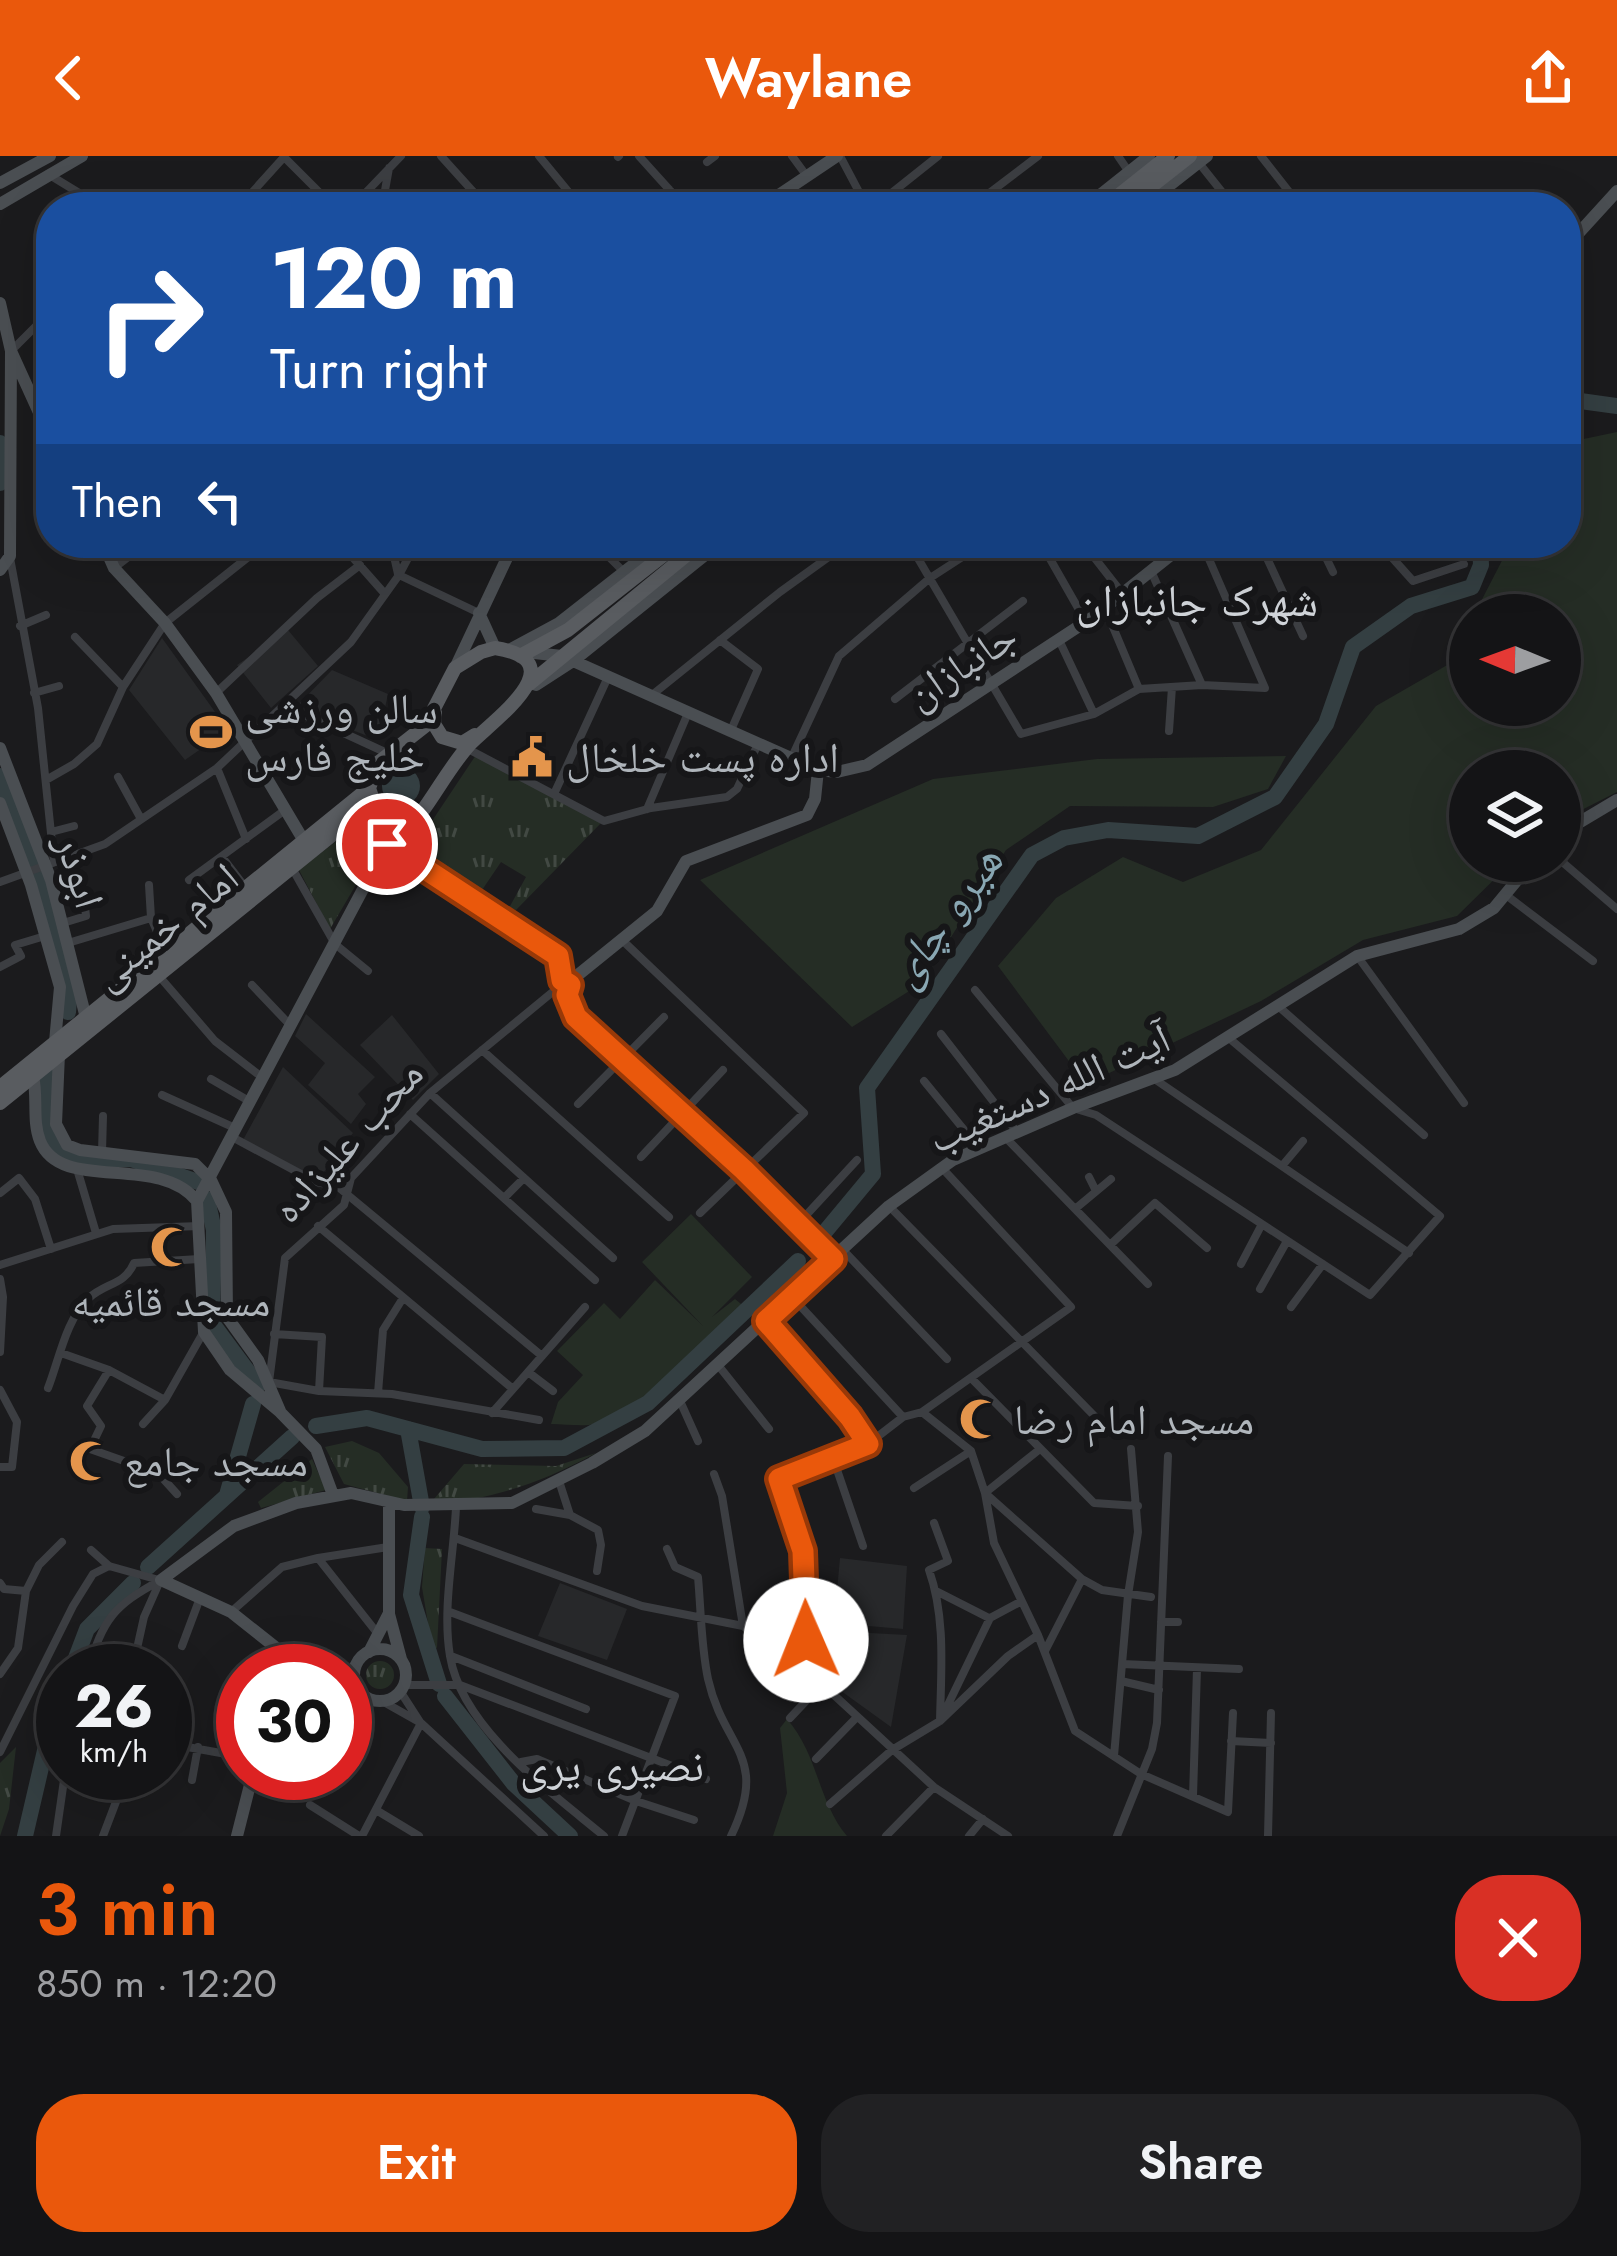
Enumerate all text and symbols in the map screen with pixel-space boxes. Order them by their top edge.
text: Waylane [705,39,912,117]
icon: back [36,45,102,111]
icon: share [1515,45,1581,111]
text: 120 m [270,218,518,340]
icon: right [72,240,228,396]
text: Turn right [270,330,487,408]
icon: left [187,468,253,534]
text: Then [72,469,163,534]
district label: شهرک جانبازان [1076,568,1318,633]
north arrow [1449,594,1581,726]
map controls [1449,594,1581,882]
street label: جانبازان [893,606,1029,724]
place label: سالن ورزشی خلیج فارس [245,678,438,787]
sports icon: سالن ورزشی خلیج فارس [188,709,234,755]
place label: اداره پست خلخال [566,727,839,788]
public building icon: اداره پست خلخال [509,734,555,780]
button: layers [1449,750,1581,882]
pin [336,793,438,895]
icon: arrive [354,811,420,877]
street label: ابوذر [40,825,120,916]
water label: هیرو چای [872,832,1018,1000]
street label: امام خمینی [78,848,252,1004]
street label: آیت الله دستغیب [918,1007,1181,1169]
street label: محب علیزاده [257,1045,437,1237]
mosque icon: مسجد قائمیه [148,1224,194,1270]
place label: مسجد قائمیه [72,1271,270,1332]
place label: مسجد امام رضا [1014,1389,1254,1450]
mosque icon: مسجد امام رضا [957,1396,1003,1442]
place label: مسجد جامع [124,1431,308,1492]
mosque icon: مسجد جامع [67,1438,113,1484]
position arrow [743,1577,869,1703]
speed limit sign: 30 [216,1644,372,1800]
text: 26 [74,1663,154,1750]
text: km/h [80,1730,148,1773]
district label: نصیری یری [520,1733,704,1798]
text: 3 min [36,1858,219,1962]
button: close [1455,1875,1581,2001]
text: 850 m · 12:20 [36,1955,277,2012]
button: Exit [36,2094,797,2232]
button: Share [821,2094,1581,2232]

